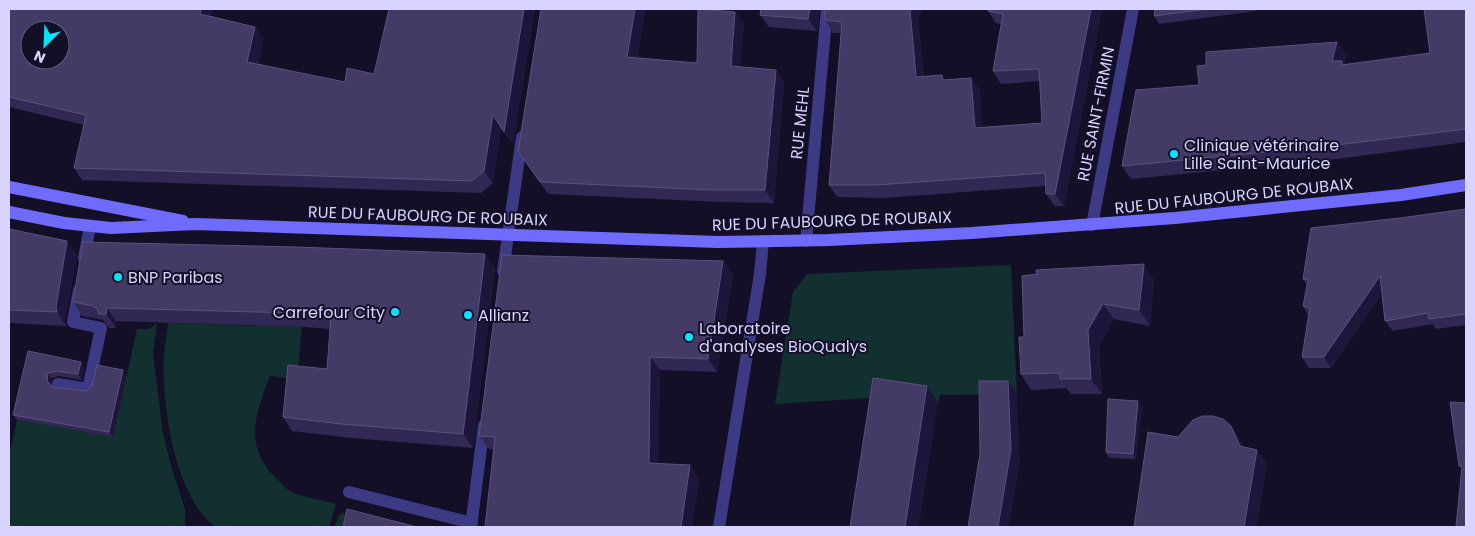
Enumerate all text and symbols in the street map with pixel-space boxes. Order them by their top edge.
north arrow [20,20,70,70]
street label: RUE SAINT-FIRMIN [1072,45,1120,183]
text: N [31,46,49,68]
street label: RUE MEHL [785,85,815,160]
place label: Clinique vétérinaire Lille Saint-Maurice [1184,134,1339,175]
marker: Clinique vétérinaire Lille Saint-Maurice [1168,148,1180,160]
street label: RUE DU FAUBOURG DE ROUBAIX [1113,172,1355,220]
street label: RUE DU FAUBOURG DE ROUBAIX [308,200,548,232]
street label: RUE DU FAUBOURG DE ROUBAIX [712,205,952,237]
place label: BNP Paribas [128,266,223,289]
marker: BNP Paribas [112,271,124,283]
place label: Carrefour City [273,301,385,324]
place label: Allianz [478,304,529,327]
marker: Carrefour City [389,306,401,318]
marker: Allianz [462,309,474,321]
place label: Laboratoire d'analyses BioQualys [699,317,867,358]
marker: Laboratoire d'analyses BioQualys [683,331,695,343]

